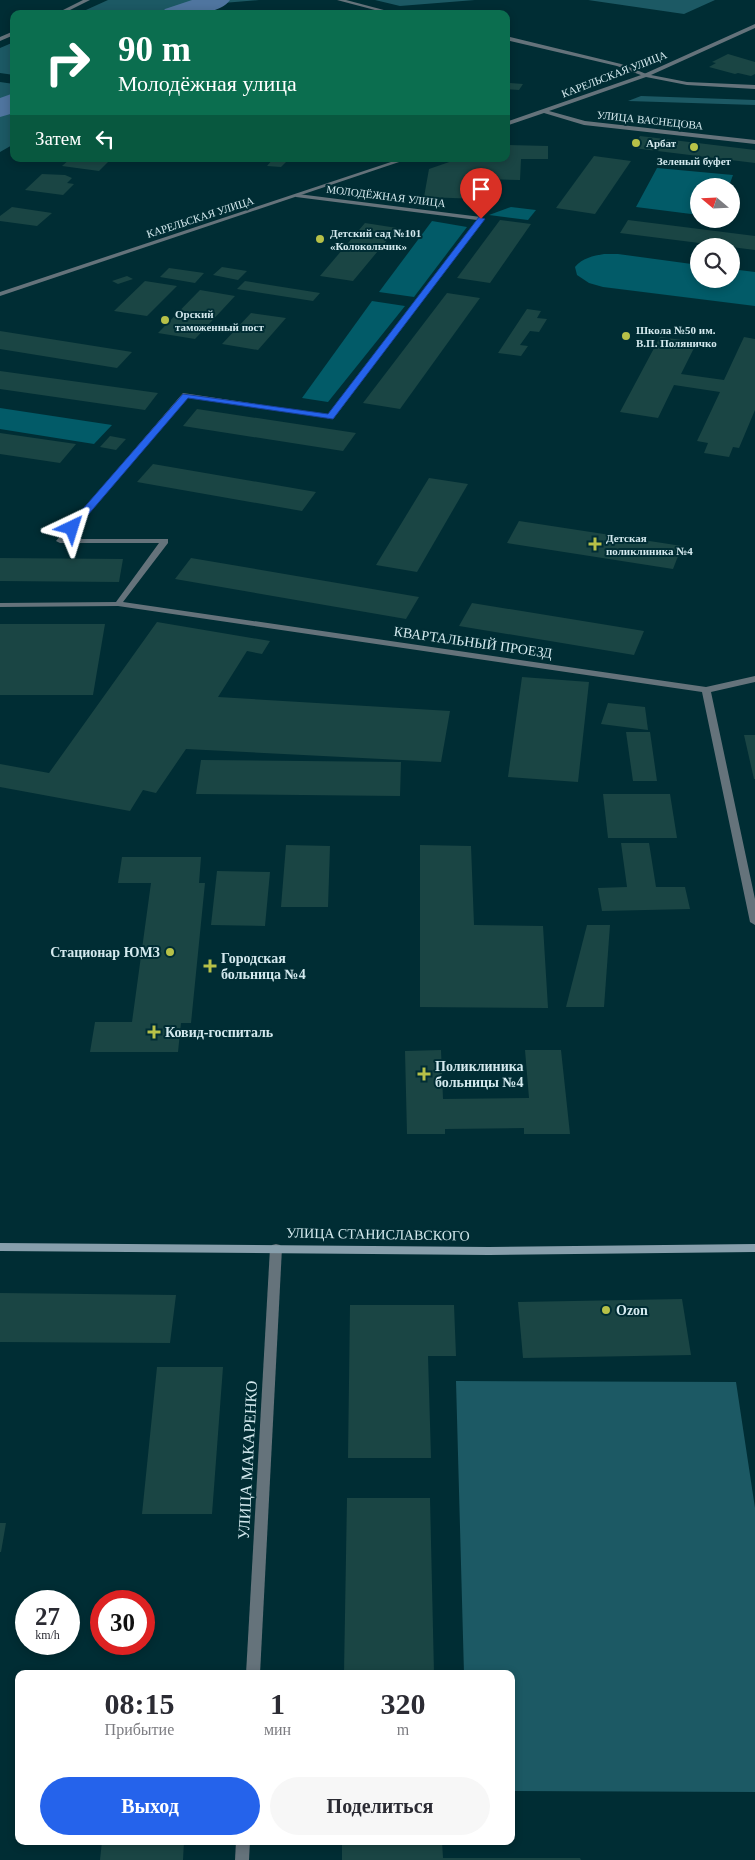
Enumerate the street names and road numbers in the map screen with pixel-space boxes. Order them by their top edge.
street label: КАРЕЛЬСКАЯ УЛИЦА [560,48,668,100]
street label: УЛИЦА ВАСНЕЦОВА [596,108,704,132]
street label: МОЛОДЁЖНАЯ УЛИЦА [326,183,446,209]
street label: КАРЕЛЬСКАЯ УЛИЦА [145,194,255,240]
street label: КВАРТАЛЬНЫЙ ПРОЕЗД [393,623,554,661]
street label: УЛИЦА СТАНИСЛАВСКОГО [286,1225,470,1244]
street label: УЛИЦА МАКАРЕНКО [235,1380,261,1540]

